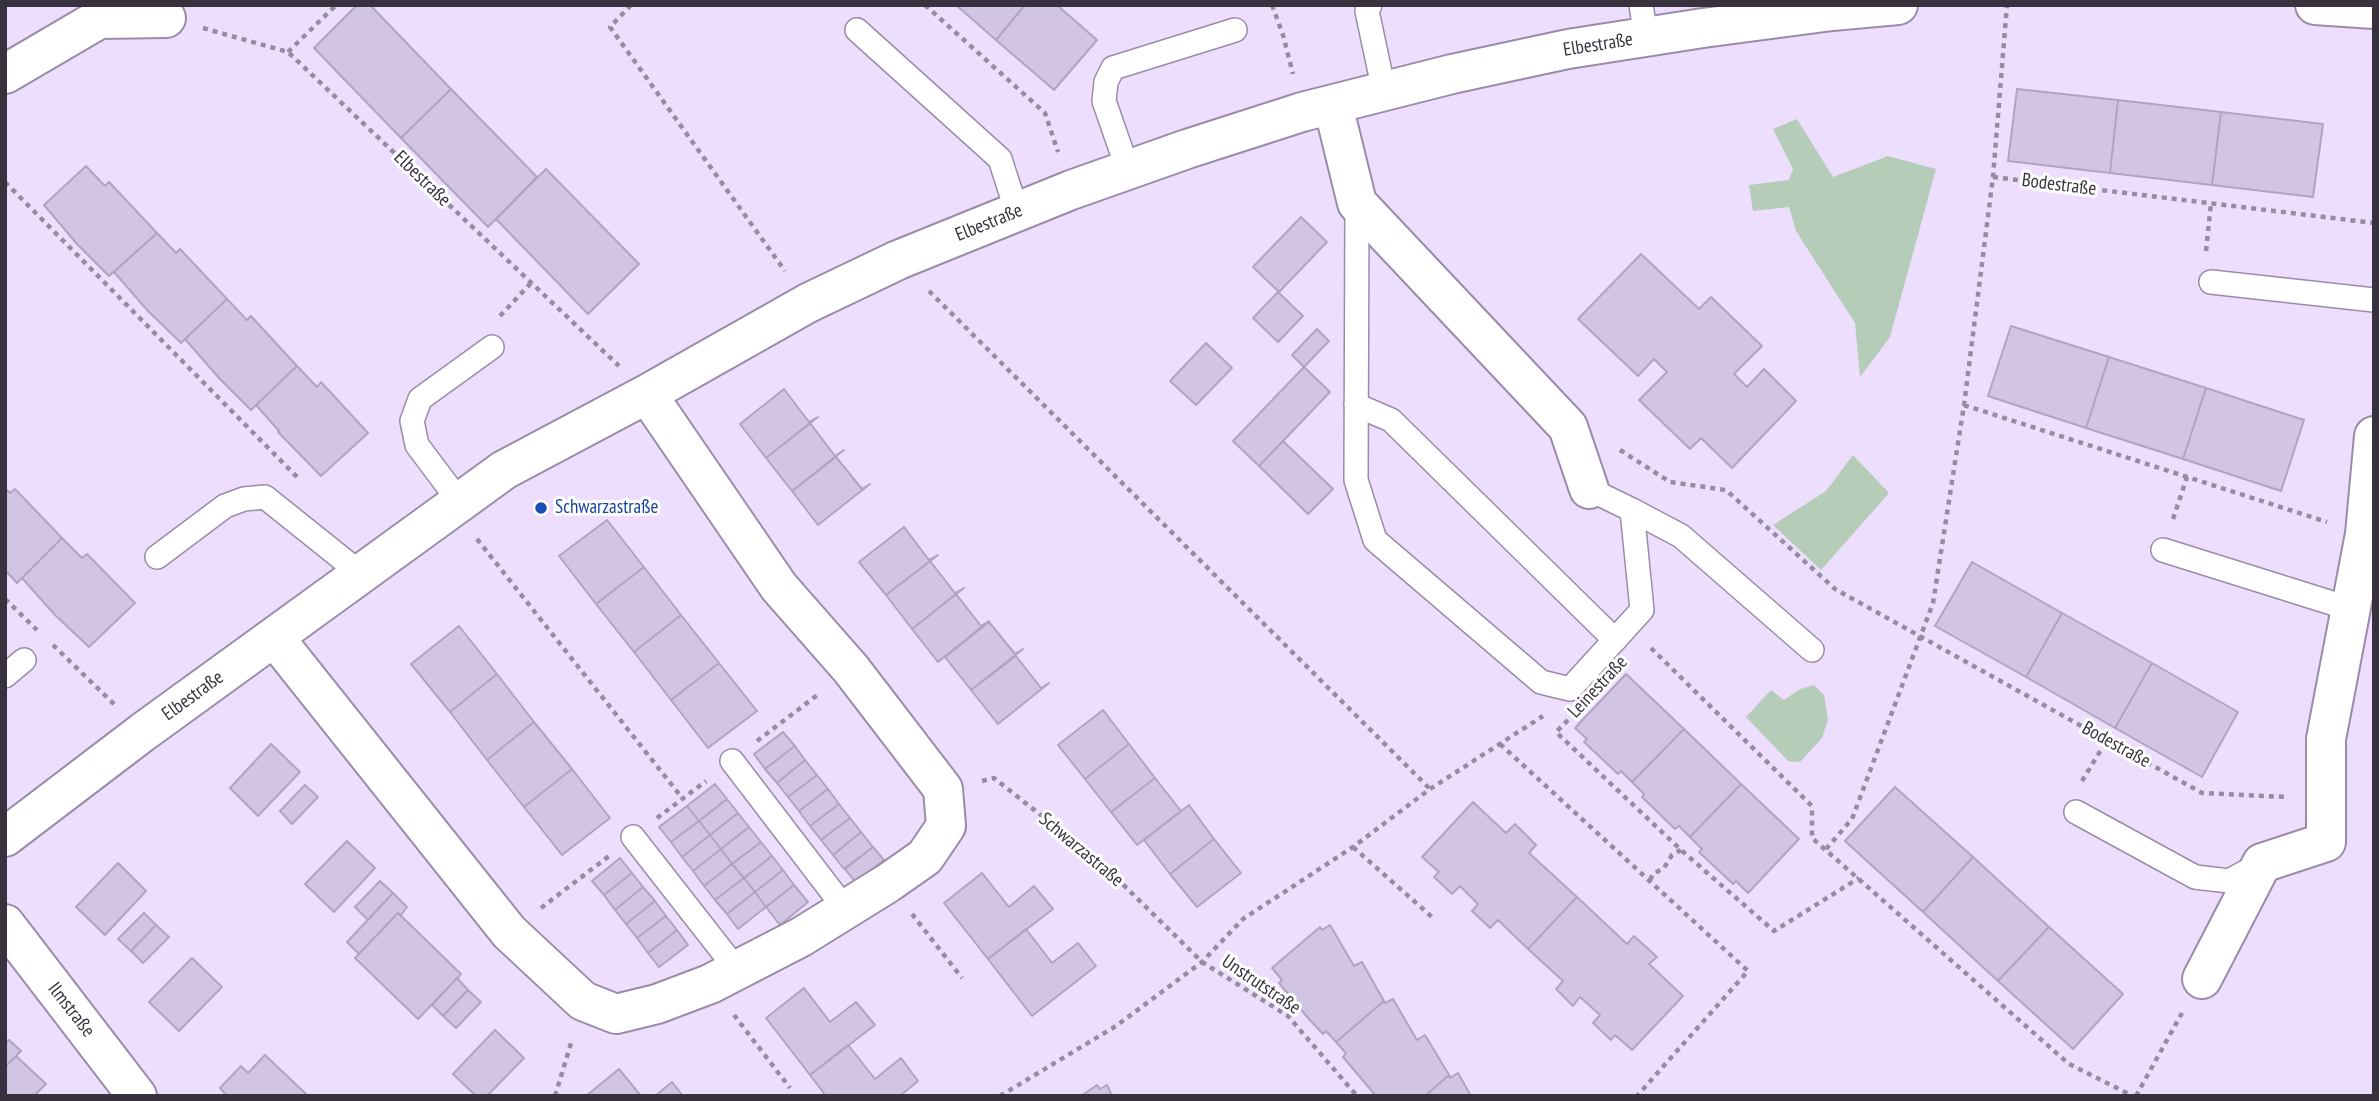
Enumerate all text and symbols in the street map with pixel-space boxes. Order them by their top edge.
street label: Elbestraße [1562,28,1634,62]
street label: Elbestraße [389,146,455,212]
street label: Bodestraße [2020,169,2098,201]
street label: Elbestraße [952,199,1026,247]
place label: Schwarzastraße [555,497,658,519]
marker: Schwarzastraße [533,500,549,516]
street label: Leinestraße [1563,651,1633,723]
street label: Elbestraße [158,666,228,726]
street label: Bodestraße [2078,717,2154,773]
street label: Schwarzastraße [1034,808,1128,892]
street label: Unstrutstraße [1217,950,1305,1020]
street label: Ilmstraße [43,978,99,1042]

